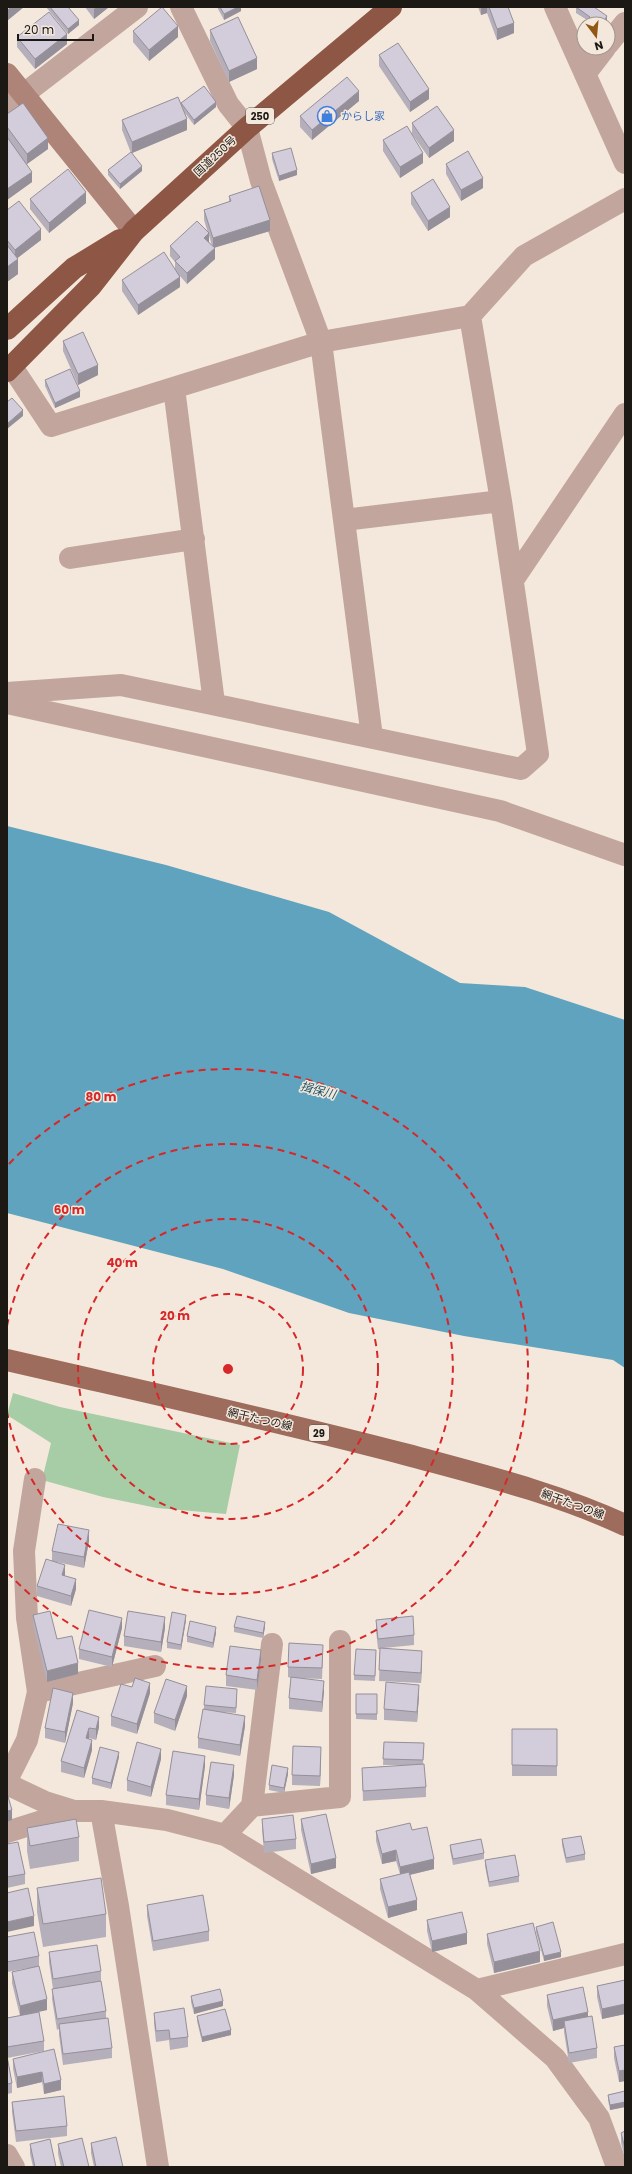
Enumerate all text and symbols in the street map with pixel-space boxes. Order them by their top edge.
scale bar [18,16,93,42]
north arrow [576,16,616,56]
text: 20 m [24,21,54,38]
text: N [593,37,605,54]
shop icon: からし家 [316,105,338,127]
road number: 250 [246,108,274,124]
place label: からし家 [341,108,385,124]
street label: 国道250号 [190,132,240,180]
water label: 揖保川 [298,1077,339,1103]
text: 80 m [86,1088,117,1105]
text: 60 m [54,1201,85,1218]
text: 40 m [106,1254,138,1271]
text: 20 m [160,1307,190,1324]
centre of rings [221,1362,235,1376]
street label: 網干たつの線 [226,1404,294,1434]
road number: 29 [309,1425,329,1441]
street label: 網干たつの線 [539,1485,607,1523]

